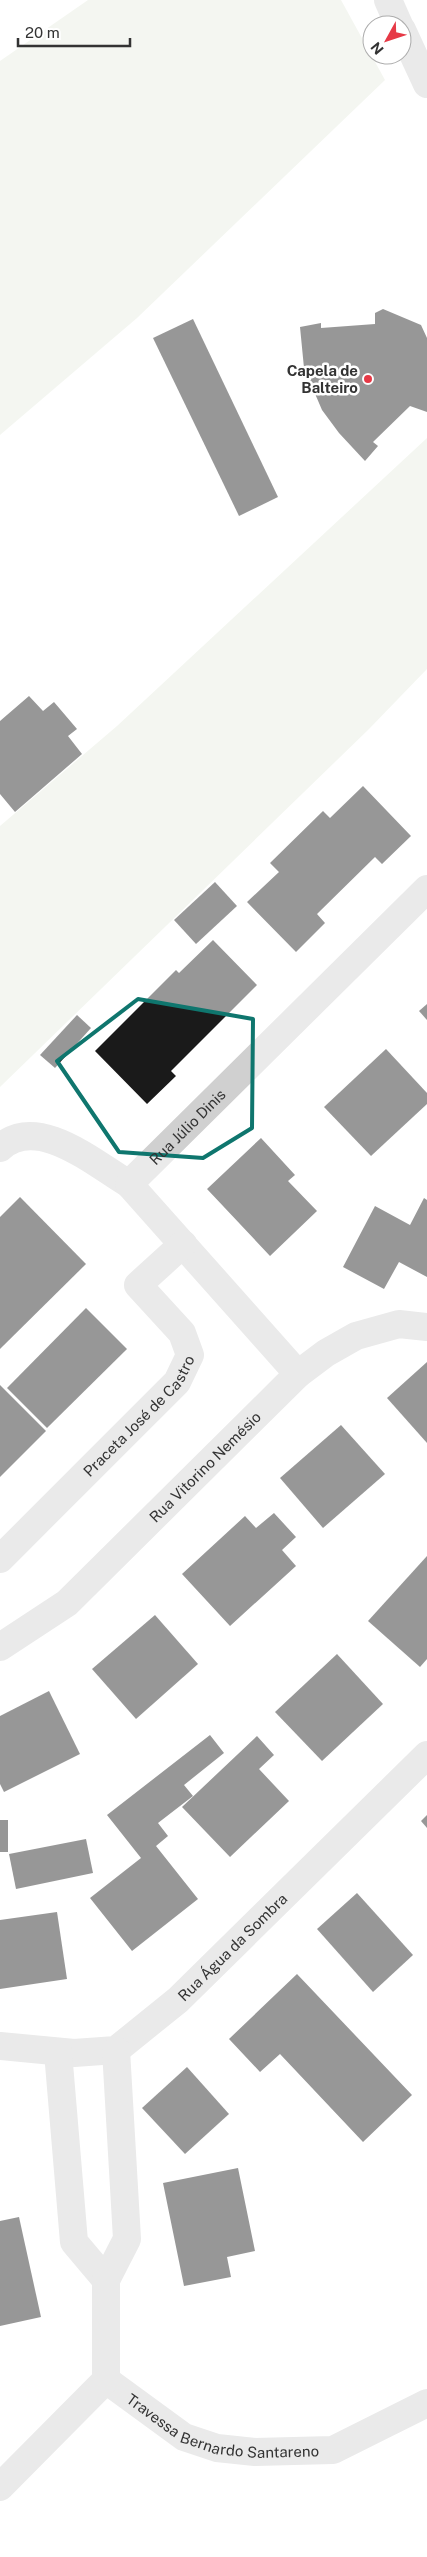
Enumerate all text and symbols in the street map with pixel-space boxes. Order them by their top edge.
scale bar [18,15,130,47]
north arrow [362,15,412,65]
text: 20 m [25,24,60,41]
text: N [367,39,387,58]
place label: Capela de Balteiro [287,362,358,396]
marker: Capela de Balteiro [362,373,374,385]
street label: Rua Júlio Dinis [146,1085,229,1168]
street label: Praceta José de Castro [79,1352,197,1480]
street label: Rua Vitorino Nemésio [146,1408,264,1525]
street label: Rua Água da Sombra [174,1890,290,2004]
street label: Travessa Bernardo Santareno [124,2390,319,2461]

